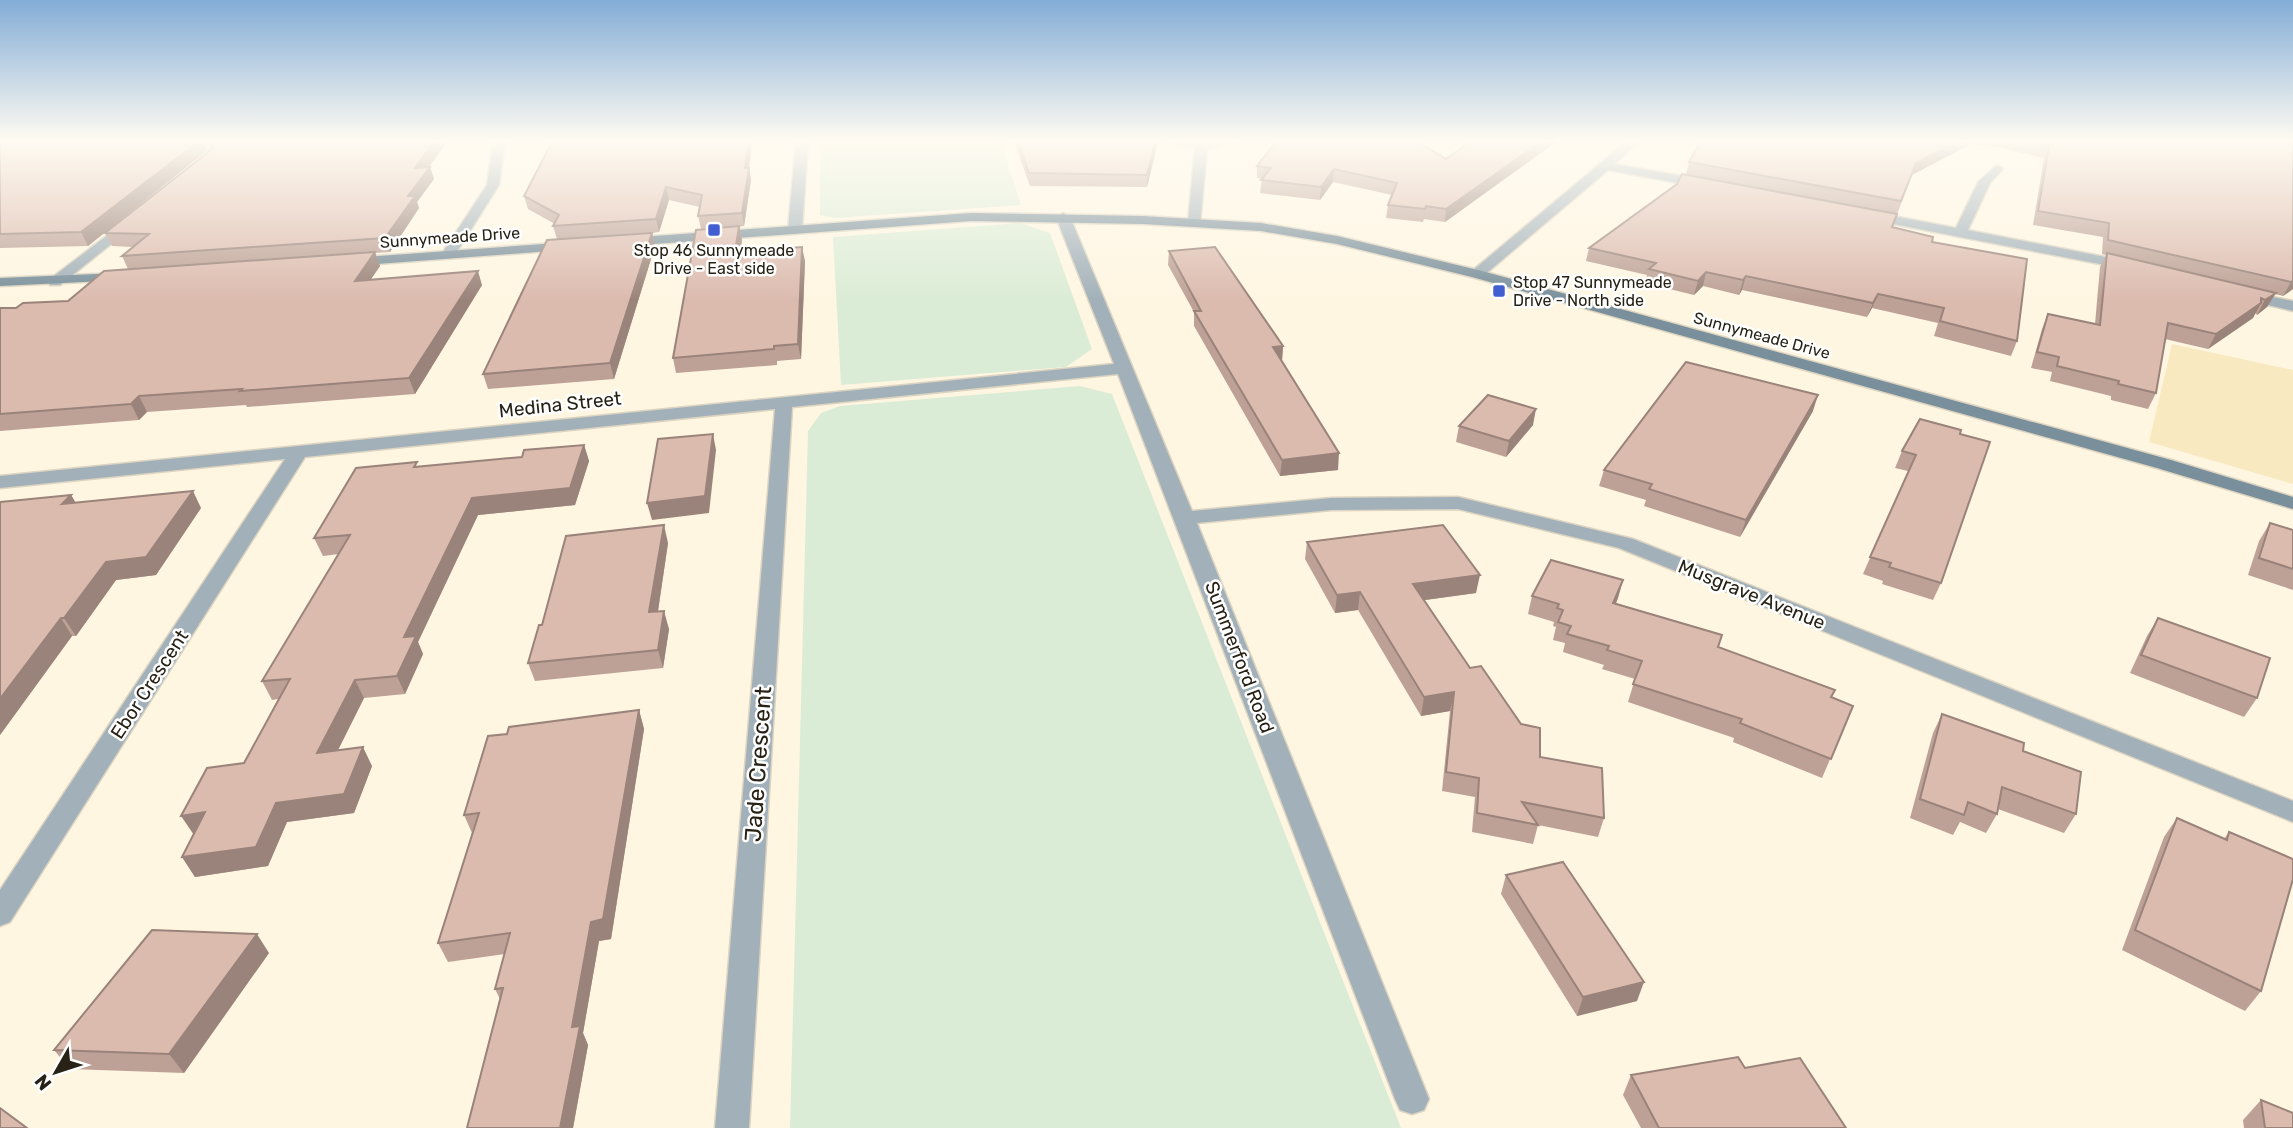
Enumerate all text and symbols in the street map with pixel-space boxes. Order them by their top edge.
marker: Stop 46 Sunnymeade Drive - East side [706,222,722,238]
street label: Sunnymeade Drive [379,223,521,252]
place label: Stop 46 Sunnymeade Drive - East side [634,241,794,278]
place label: Stop 47 Sunnymeade Drive - North side [1513,273,1672,310]
marker: Stop 47 Sunnymeade Drive - North side [1491,283,1507,299]
street label: Sunnymeade Drive [1692,308,1832,363]
street label: Medina Street [498,387,623,422]
street label: Musgrave Avenue [1675,554,1829,634]
street label: Summerford Road [1200,578,1279,736]
street label: Ebor Crescent [106,625,193,743]
street label: Jade Crescent [739,685,777,843]
north arrow [21,1037,91,1107]
text: N [30,1070,56,1095]

